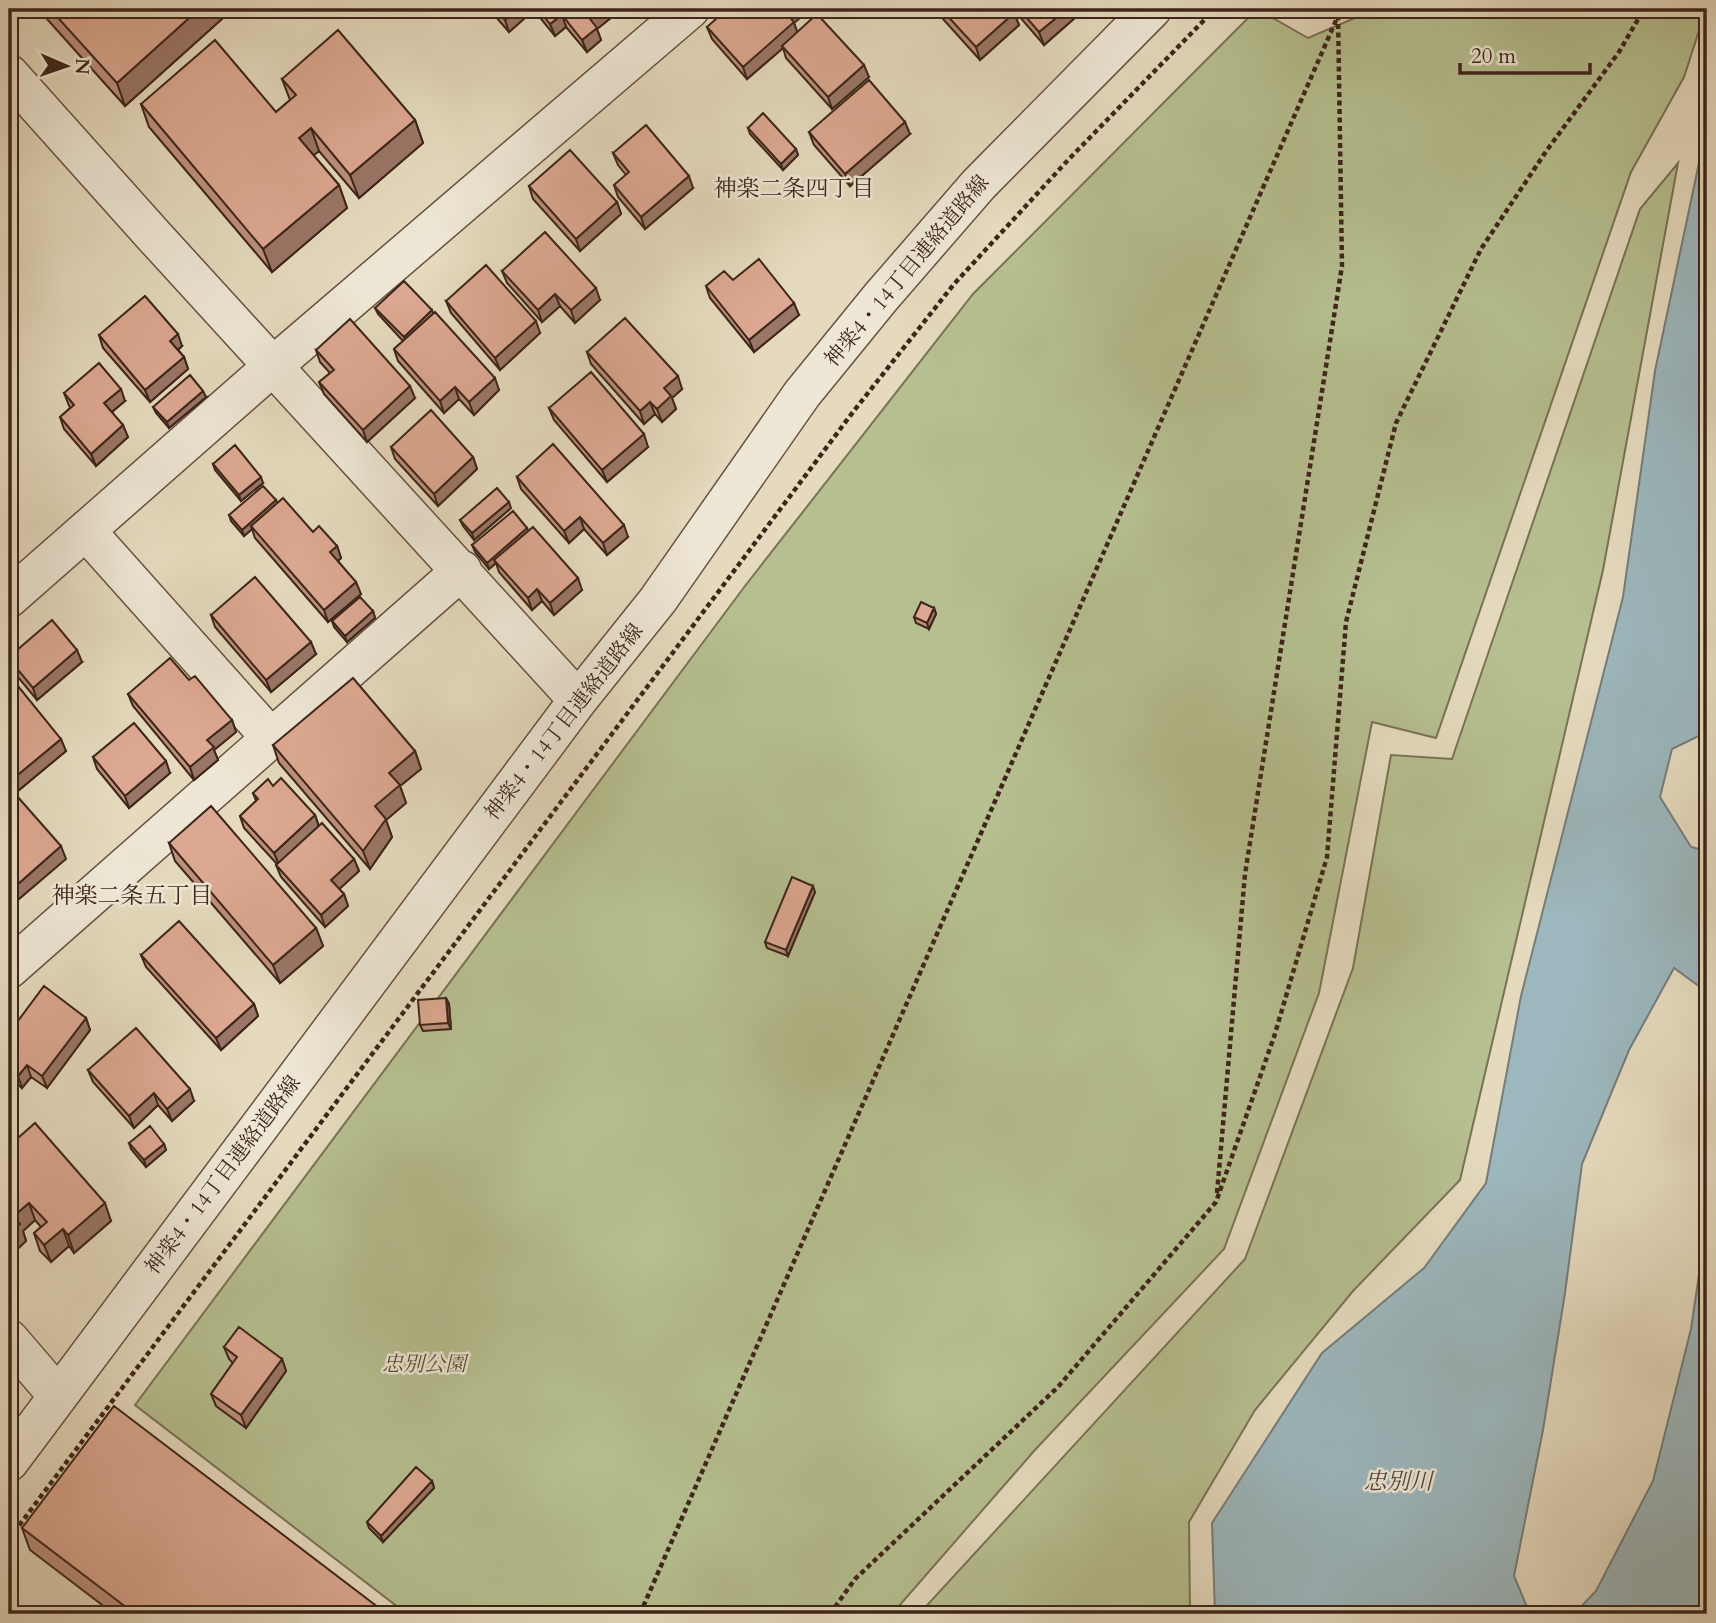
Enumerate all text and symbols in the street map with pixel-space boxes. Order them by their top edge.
north arrow [32,32,102,102]
scale bar [1460,32,1590,76]
text: 20 m [1471,42,1516,71]
text: N [69,58,95,76]
street label: 神楽4・14丁目連絡道路線 [818,169,996,373]
district label: 神楽二条四丁目 [714,173,875,204]
street label: 神楽4・14丁目連絡道路線 [478,618,650,826]
district label: 神楽二条五丁目 [52,880,213,911]
street label: 神楽4・14丁目連絡道路線 [139,1070,307,1280]
park label: 忠別公園 [382,1350,469,1379]
water label: 忠別川 [1364,1466,1436,1497]

